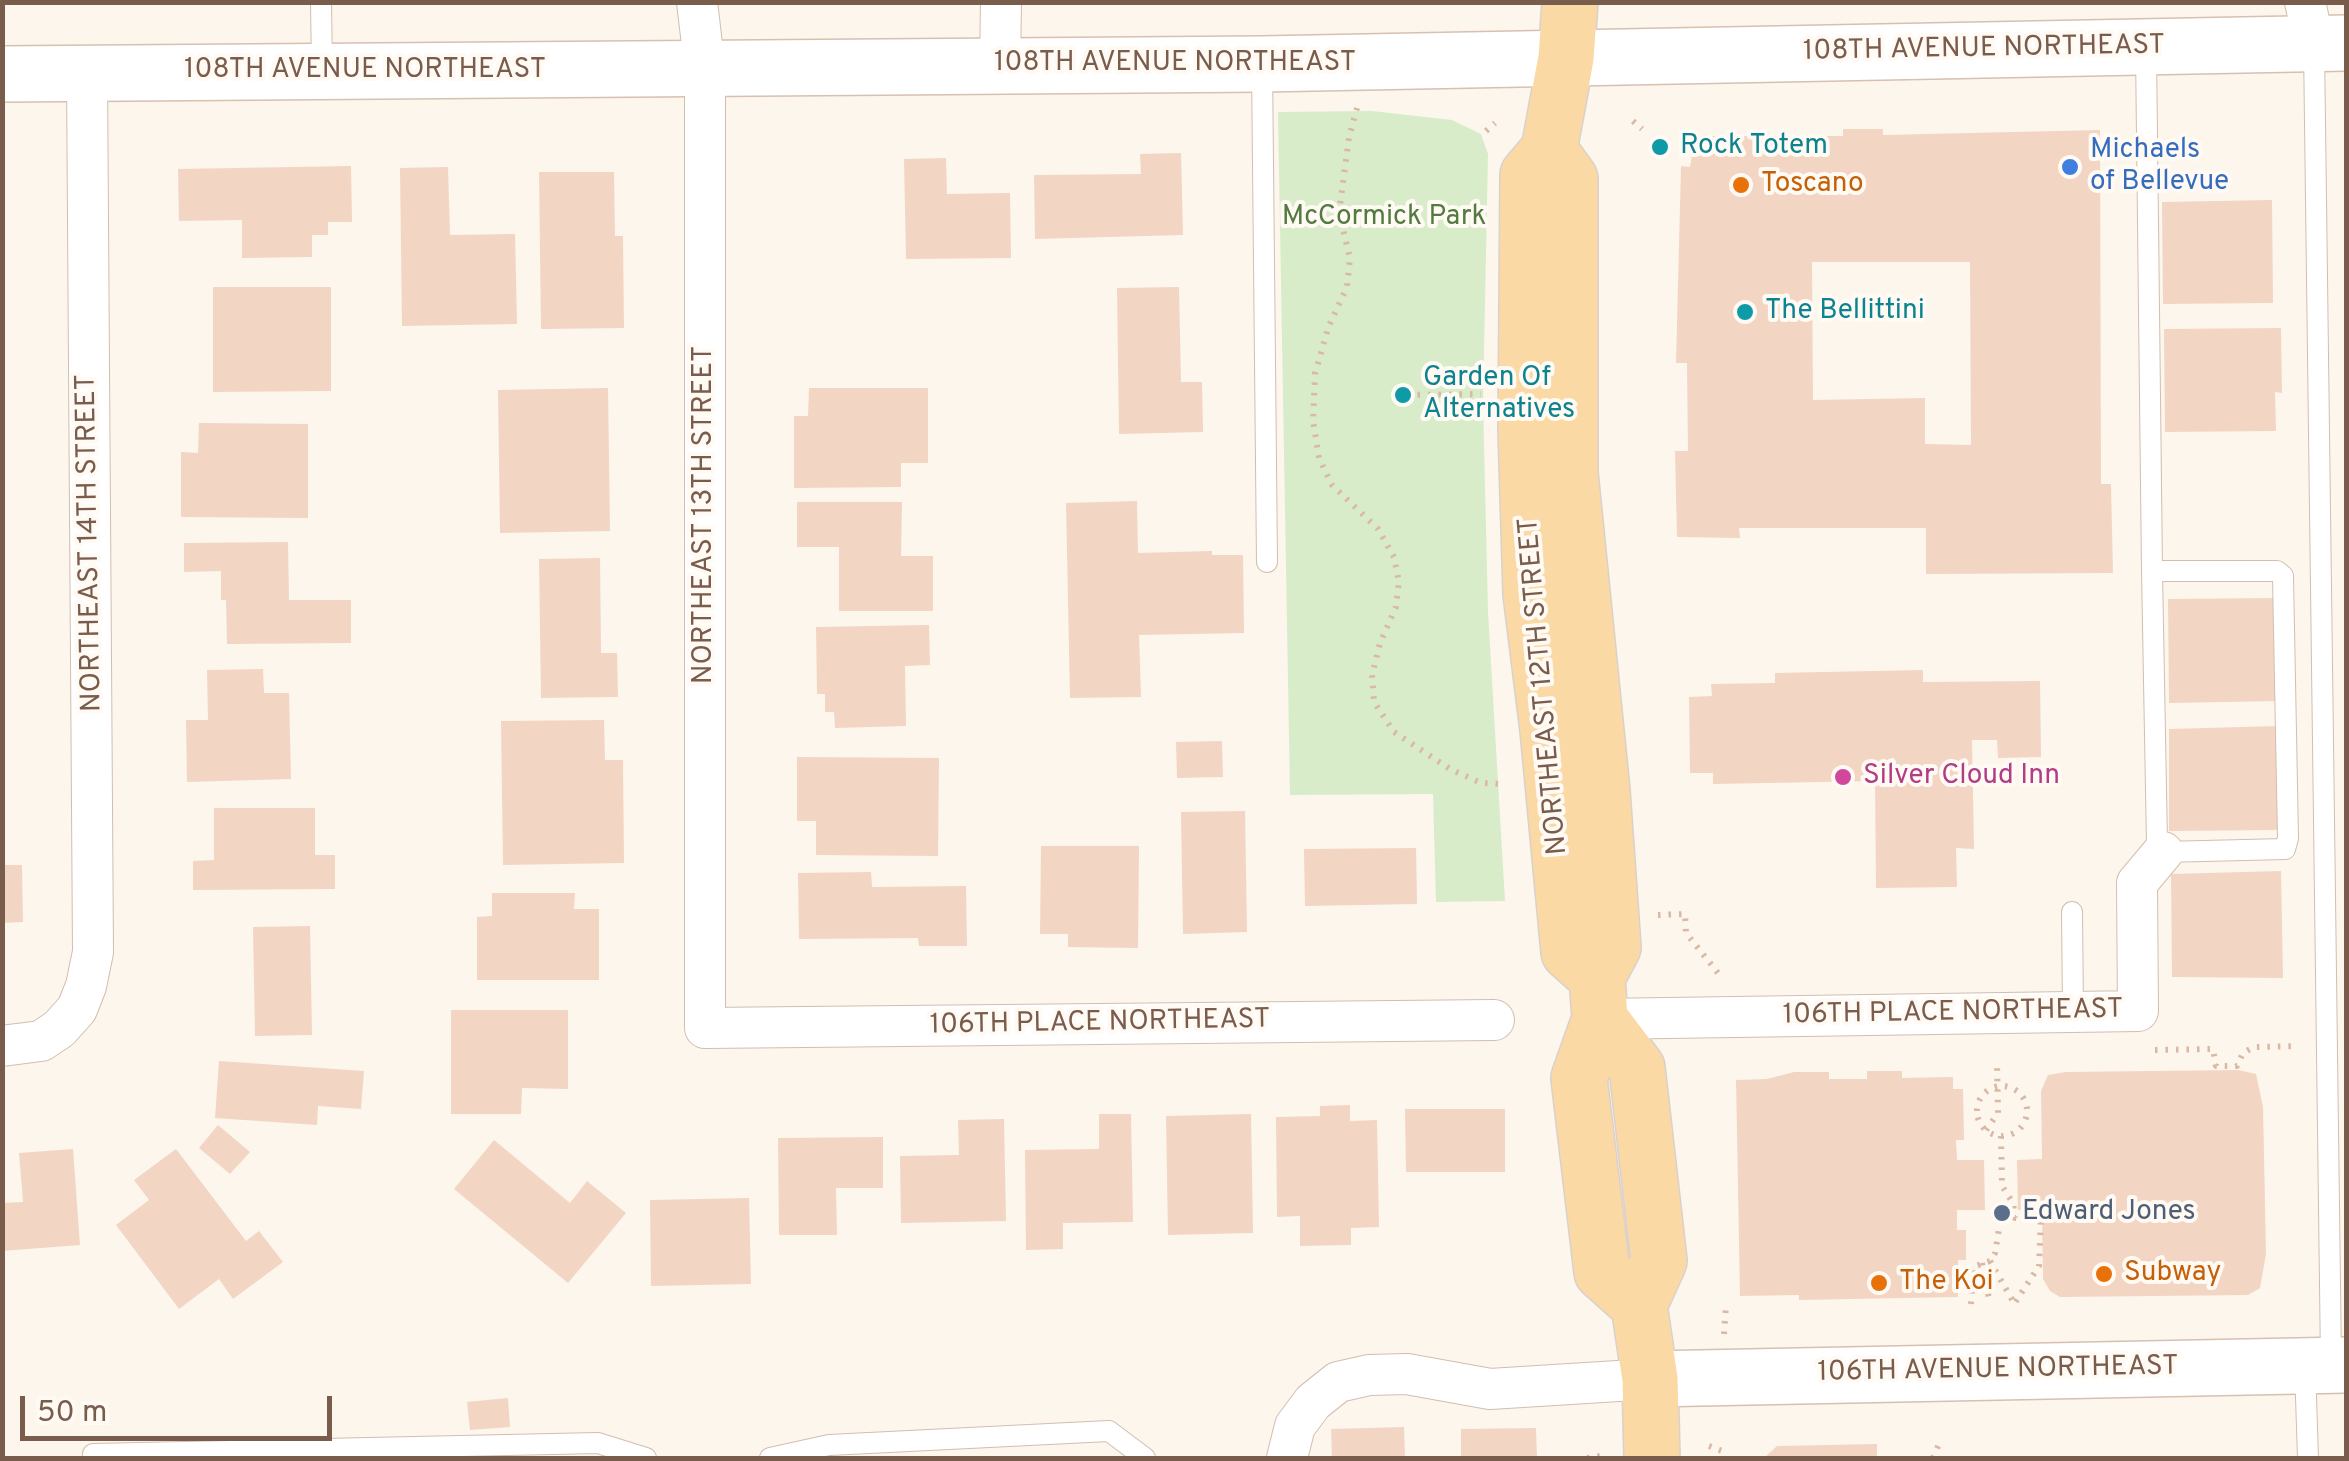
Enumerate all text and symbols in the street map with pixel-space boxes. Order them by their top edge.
street label: 108TH AVENUE NORTHEAST [1803,30,2165,70]
street label: 108TH AVENUE NORTHEAST [994,47,1356,81]
street label: 108TH AVENUE NORTHEAST [184,54,546,88]
place label: Rock Totem [1680,130,1828,164]
place label: Michaels of Bellevue [2090,134,2229,200]
marker: Rock Totem [1649,136,1671,158]
marker: Michaels of Bellevue [2059,156,2081,178]
place label: Toscano [1761,168,1864,202]
marker: Toscano [1730,174,1752,196]
park label: McCormick Park [1282,201,1486,235]
place label: The Bellittini [1765,295,1925,329]
marker: The Bellittini [1734,301,1756,323]
street label: NORTHEAST 13TH STREET [688,346,722,684]
place label: Garden Of Alternatives [1423,362,1575,428]
street label: NORTHEAST 14TH STREET [71,374,111,712]
marker: Garden Of Alternatives [1392,384,1414,406]
street label: NORTHEAST 12TH STREET [1514,516,1576,856]
place label: Silver Cloud Inn [1863,760,2060,794]
marker: Silver Cloud Inn [1832,766,1854,788]
street label: 106TH PLACE NORTHEAST [1782,994,2124,1034]
street label: 106TH PLACE NORTHEAST [929,1004,1271,1044]
place label: Edward Jones [2022,1196,2196,1230]
marker: Edward Jones [1991,1202,2013,1224]
place label: Subway [2124,1257,2221,1291]
marker: Subway [2093,1263,2115,1285]
place label: The Koi [1899,1266,1994,1300]
marker: The Koi [1868,1272,1890,1294]
street label: 106TH AVENUE NORTHEAST [1817,1351,2179,1391]
scale bar [25,1376,338,1438]
text: 50 m [37,1395,107,1432]

